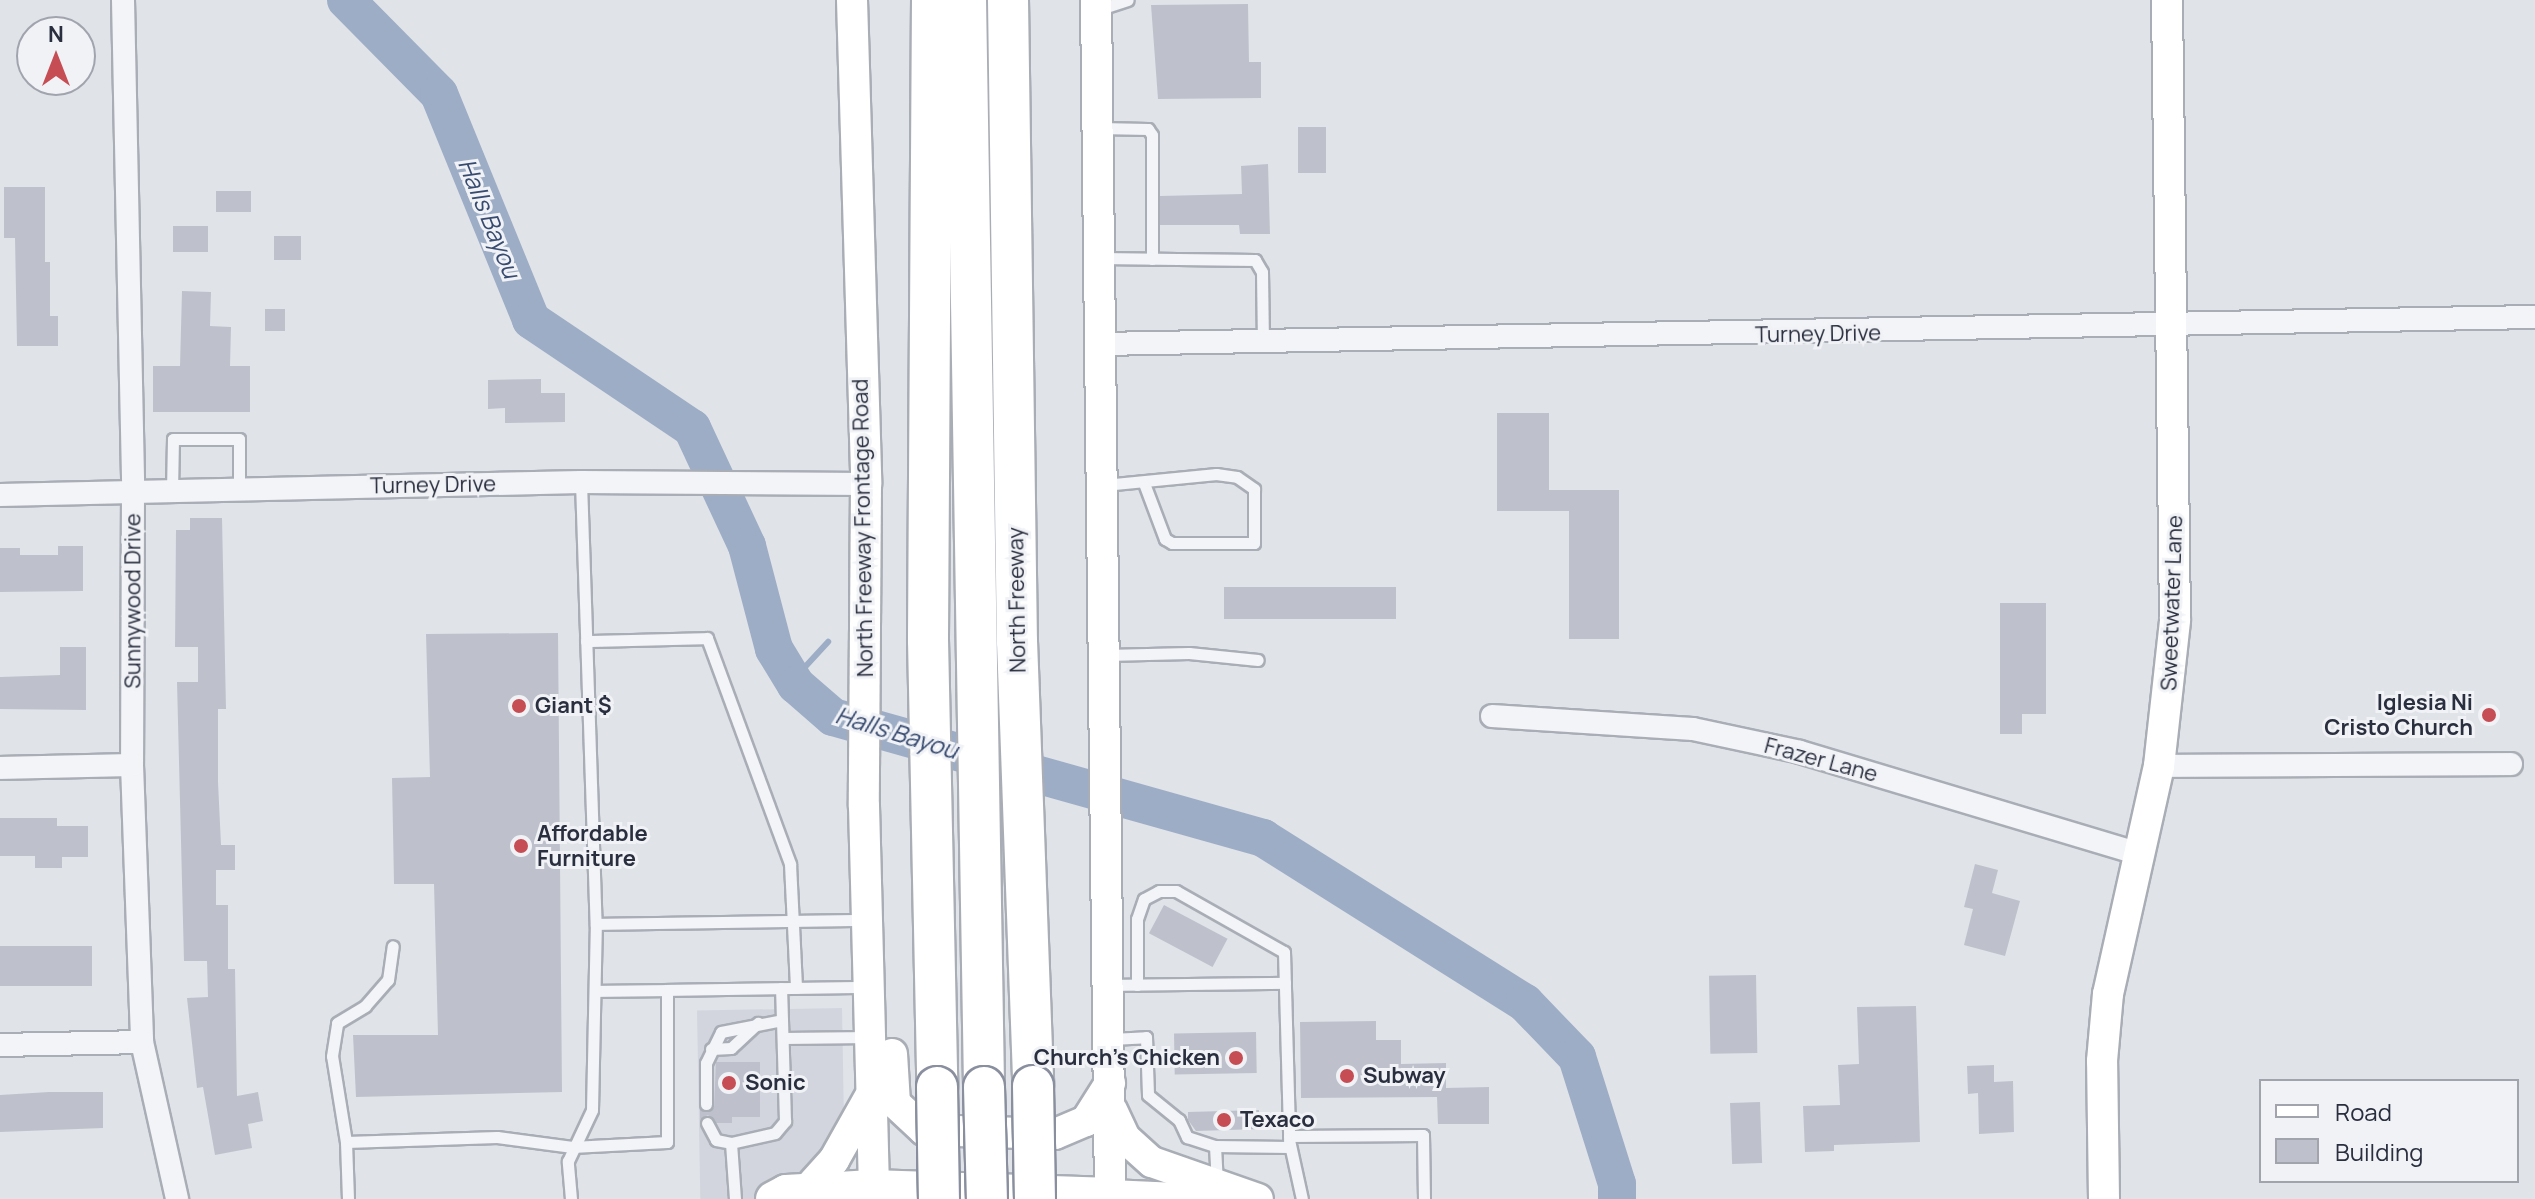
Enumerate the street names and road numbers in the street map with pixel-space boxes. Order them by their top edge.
street label: Turney Drive [1755,320,1881,348]
street label: North Freeway Frontage Road [847,379,879,677]
street label: Turney Drive [370,471,496,499]
street label: Sunnywood Drive [120,513,146,689]
street label: Sweetwater Lane [2156,515,2188,691]
street label: North Freeway [1003,527,1031,673]
street label: Frazer Lane [1762,732,1880,788]

